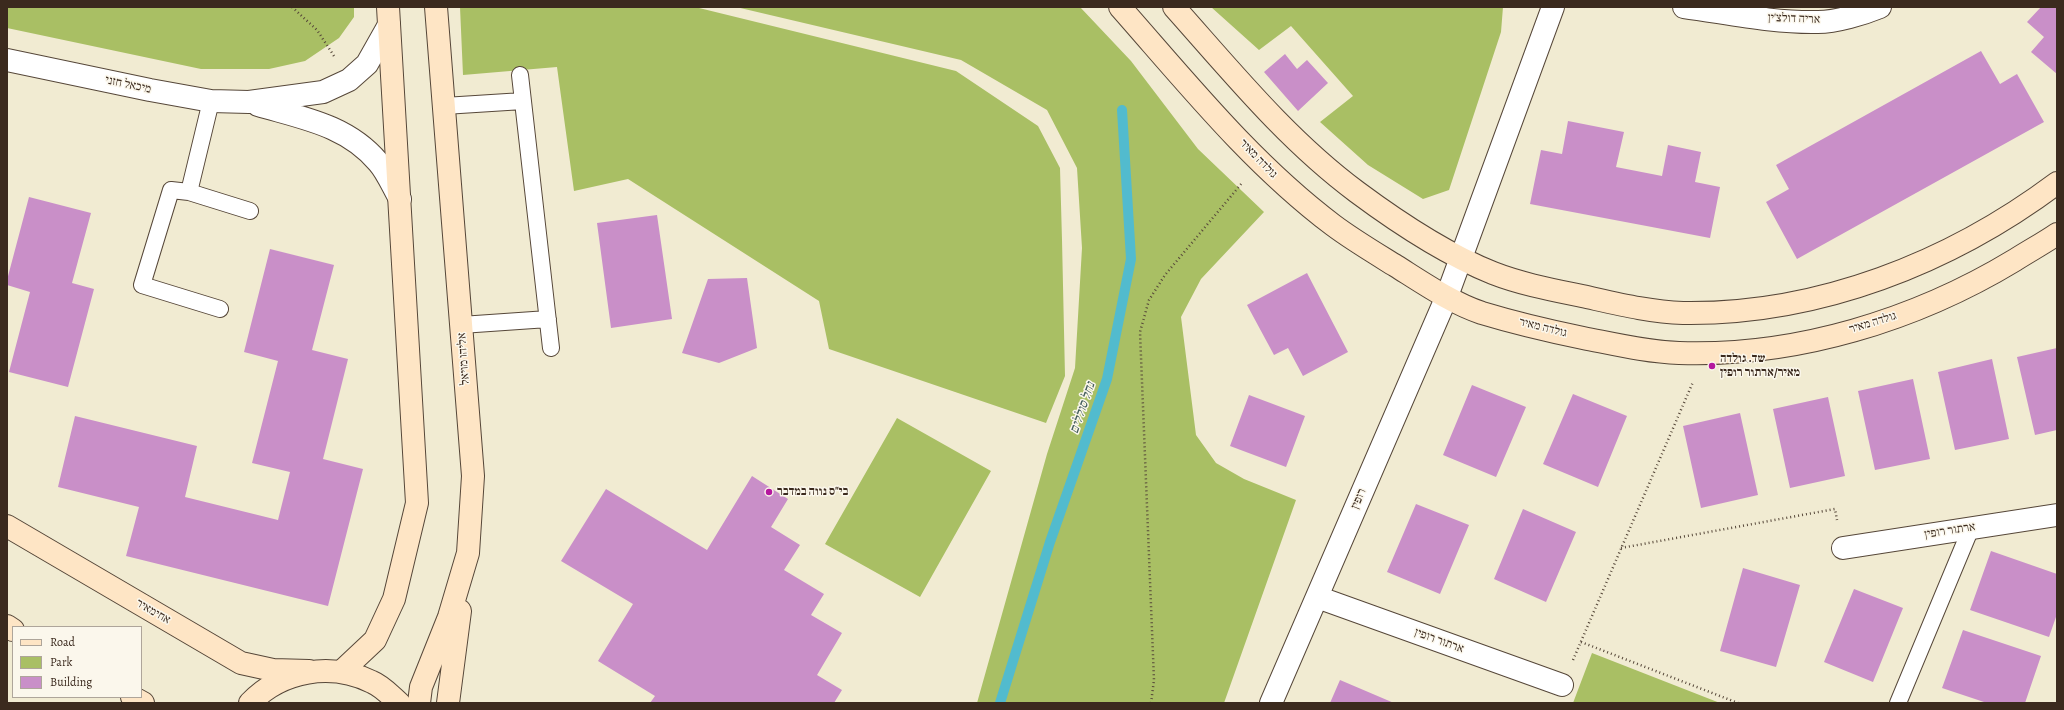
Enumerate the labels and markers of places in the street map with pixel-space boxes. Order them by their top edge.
place label: שד. גולדה מאיר/ארתור רופין [1720,352,1800,380]
marker: שד. גולדה מאיר/ארתור רופין [1707,361,1717,371]
place label: בי"ס נווה במדבר [777,485,848,499]
marker: בי"ס נווה במדבר [764,487,774,497]

